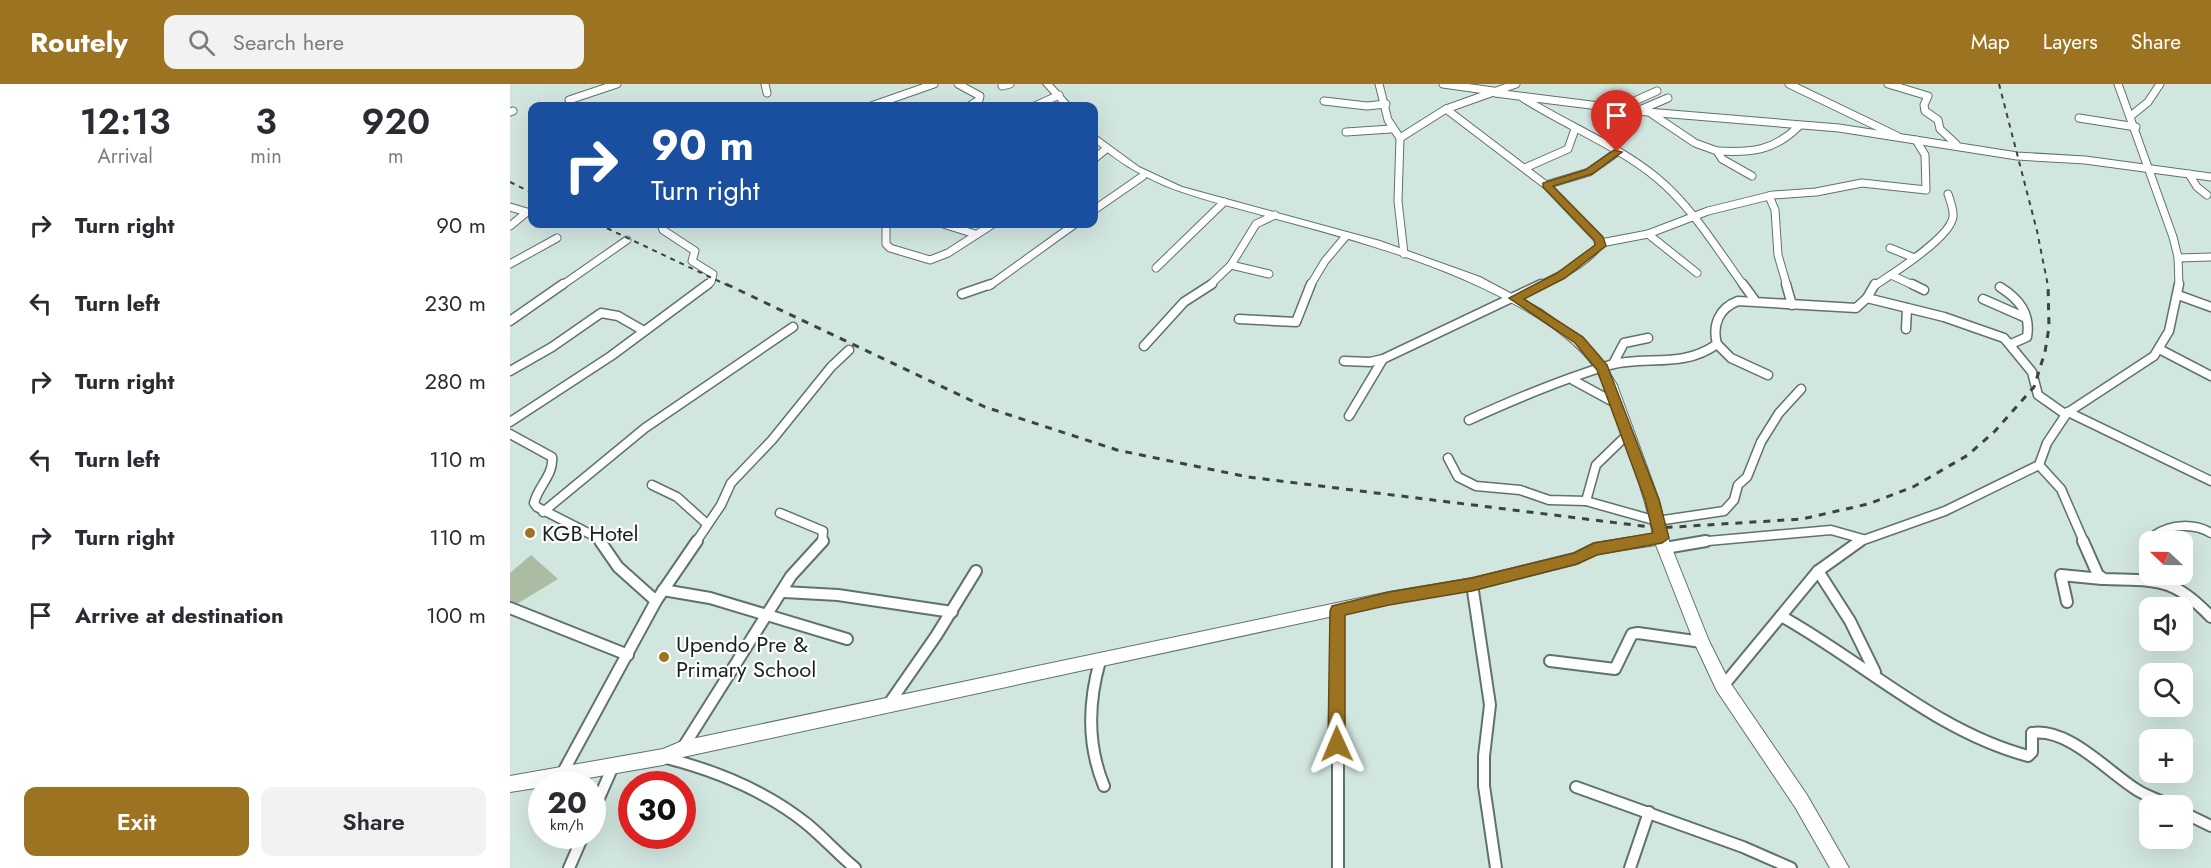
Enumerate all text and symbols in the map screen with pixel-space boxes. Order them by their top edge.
search box [164,15,584,69]
text: Routely [30,22,128,63]
icon: search [185,26,218,59]
text: Search here [233,26,344,58]
text: Map [1971,27,2010,57]
text: Layers [2043,27,2098,57]
text: Share [2131,27,2181,57]
pin [1591,90,1642,152]
text: 12:13 [80,95,171,147]
text: 3 [255,95,277,147]
text: 920 [361,95,430,147]
icon: arrive [1600,99,1633,132]
text: 90 m [651,115,754,176]
icon: right [552,126,630,204]
text: Arrival [98,142,153,171]
text: min [250,142,282,171]
text: m [388,142,404,171]
text: Turn right [651,171,759,210]
icon: right [24,209,57,242]
text: Turn right [75,209,175,241]
text: 90 m [436,209,486,241]
icon: left [24,287,57,320]
text: Turn left [75,287,160,319]
text: 230 m [425,287,486,319]
icon: right [24,365,57,398]
text: Turn right [75,365,175,397]
text: 280 m [425,365,486,397]
icon: left [24,443,57,476]
text: Turn left [75,443,160,475]
text: 110 m [429,443,486,475]
place label: KGB Hotel [542,517,639,549]
icon: right [24,521,57,554]
text: Turn right [75,521,175,553]
text: 110 m [429,521,486,553]
marker: KGB Hotel [523,526,537,540]
north arrow [2139,531,2193,585]
map controls [2139,531,2193,849]
button: sound [2139,597,2193,651]
icon: arrive [24,599,57,632]
text: Arrive at destination [75,599,284,631]
text: 100 m [426,599,486,631]
place label: Upendo Pre & Primary School [676,628,816,685]
marker: Upendo Pre & Primary School [657,650,671,664]
button: search [2139,663,2193,717]
position arrow [1305,712,1369,776]
button: + [2139,729,2193,783]
speed limit sign: 30 [618,771,696,849]
text: 20 [547,781,587,824]
button: Exit [24,787,249,856]
button: Share [261,787,486,856]
button: − [2139,795,2193,849]
text: km/h [550,814,584,836]

